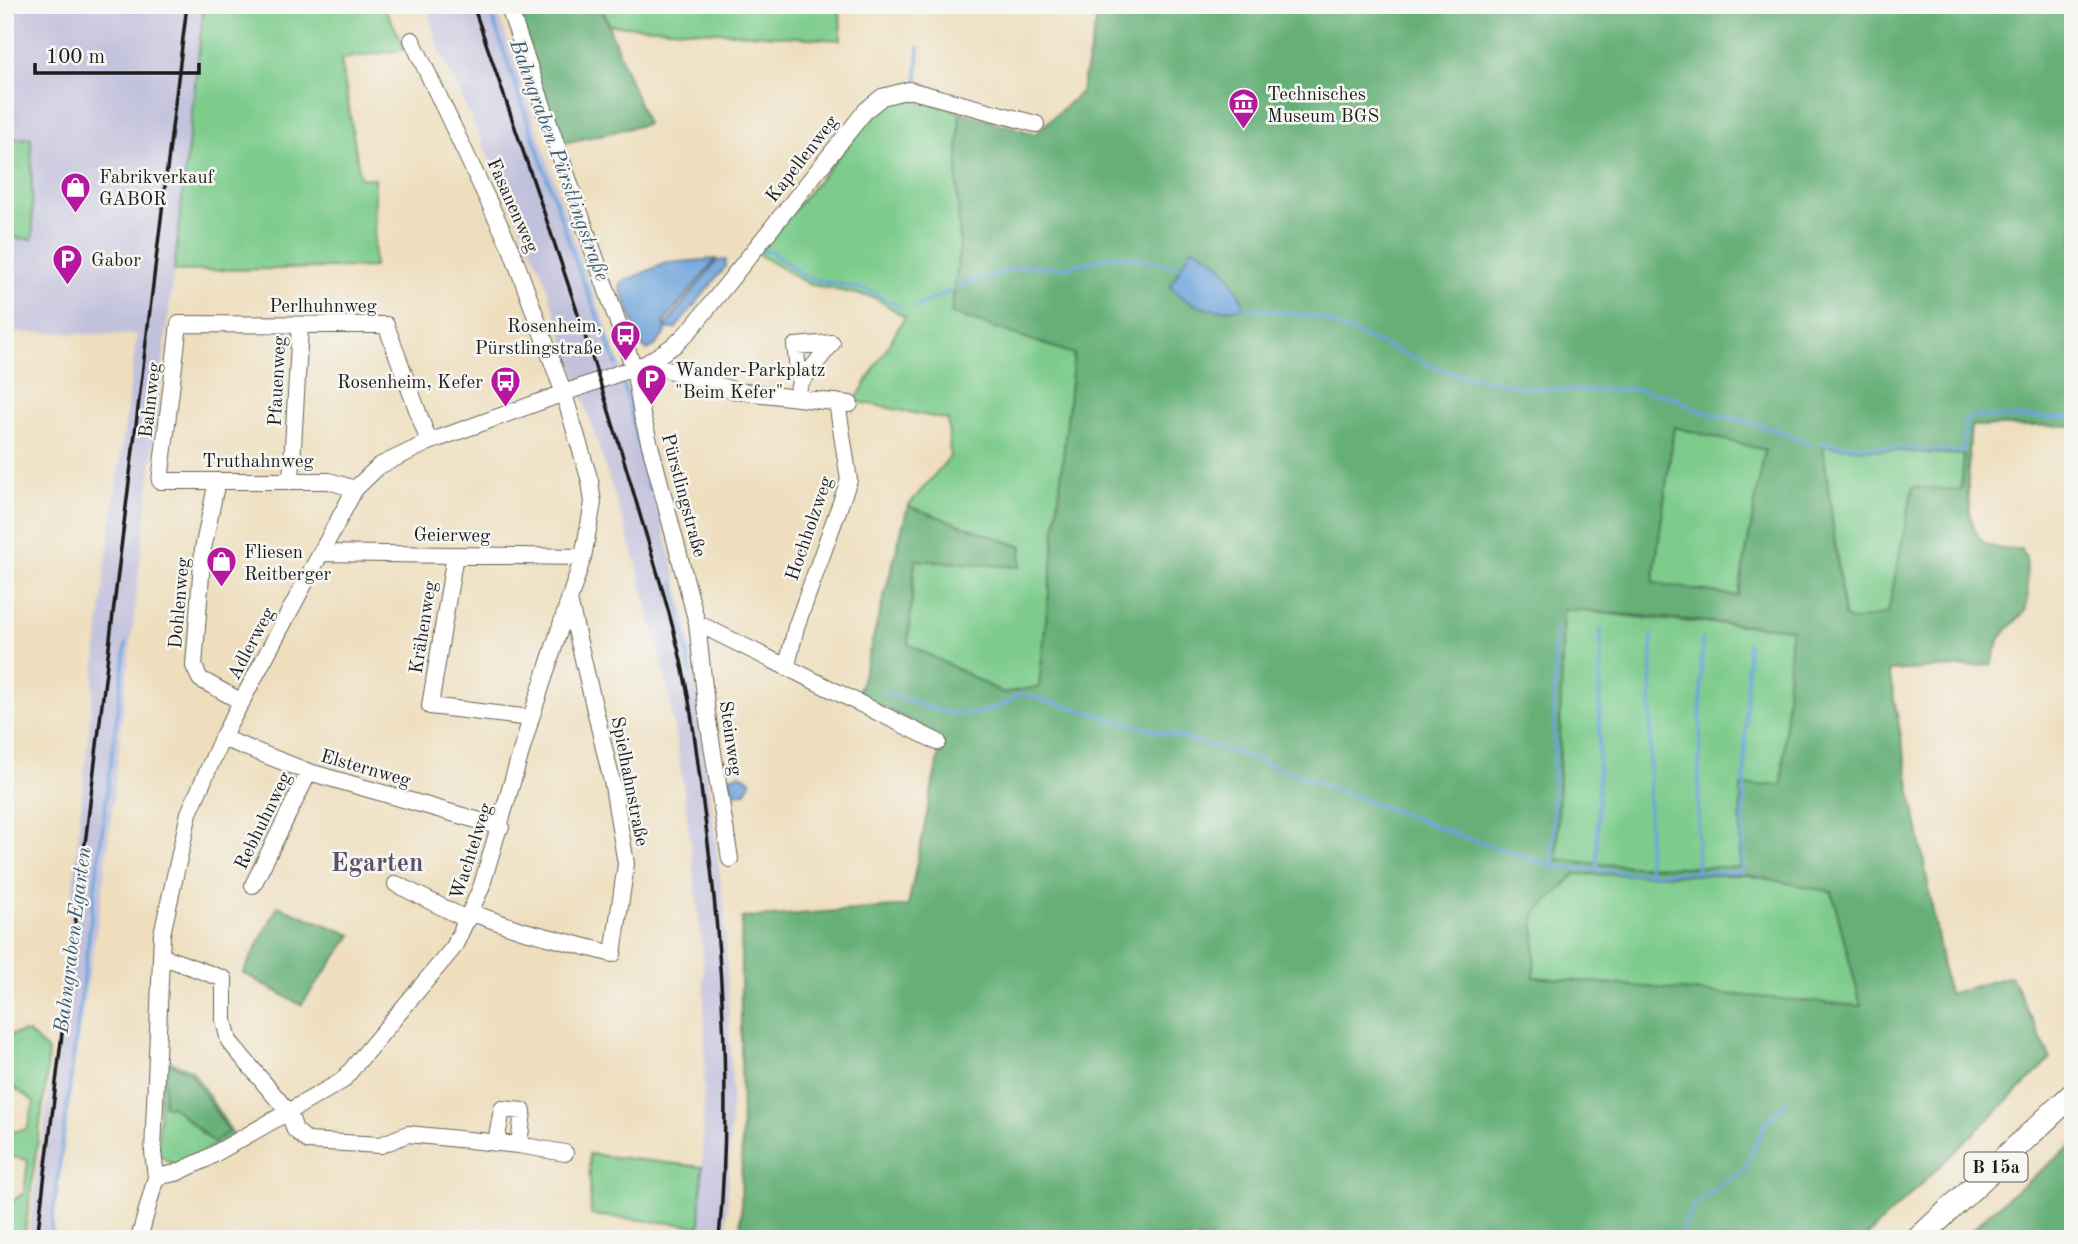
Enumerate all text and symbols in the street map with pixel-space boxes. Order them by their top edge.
scale bar [35,32,200,76]
water label: Bahngraben Pürstlingstraße [505,36,612,284]
text: 100 m [46,47,105,68]
place label: Technisches Museum BGS [1267,86,1379,127]
museum icon: Technisches Museum BGS [1227,87,1261,131]
street label: Kapellenweg [763,112,843,207]
street label: Fasanenweg [483,156,541,257]
place label: Fabrikverkauf GABOR [99,169,215,210]
shop icon: Fabrikverkauf GABOR [59,170,93,214]
parking icon: Gabor [51,242,85,286]
place label: Gabor [91,252,141,271]
street label: Perlhuhnweg [269,298,377,317]
place label: Rosenheim, Pürstlingstraße [475,318,602,359]
bus stop icon: Rosenheim, Pürstlingstraße [608,319,642,363]
street label: Pfauenweg [267,335,290,427]
street label: Bahnweg [137,361,166,439]
place label: Wander-Parkplatz "Beim Kefer" [675,362,825,403]
parking icon: Wander-Parkplatz "Beim Kefer" [635,363,669,407]
bus stop icon: Rosenheim, Kefer [489,364,523,408]
place label: Rosenheim, Kefer [337,374,483,393]
street label: Pürstlingstraße [657,432,708,560]
street label: Truthahnweg [202,453,314,472]
street label: Hochholzweg [784,473,837,583]
street label: Geierweg [413,526,491,547]
place label: Fliesen Reitberger [244,544,331,585]
shop icon: Fliesen Reitberger [204,545,238,589]
street label: Dohlenweg [167,556,194,650]
street label: Krähenweg [408,579,441,675]
street label: Adlerweg [225,604,279,683]
street label: Steinweg [715,700,744,778]
street label: Spielhahnstraße [607,715,650,848]
street label: Elsternweg [318,747,413,792]
street label: Rebhuhnweg [232,769,296,873]
street label: Wachtelweg [448,801,497,902]
water label: Bahngraben Egarten [51,846,95,1036]
district label: Egarten [330,851,424,877]
road number: B 15a [1965,1152,2028,1182]

